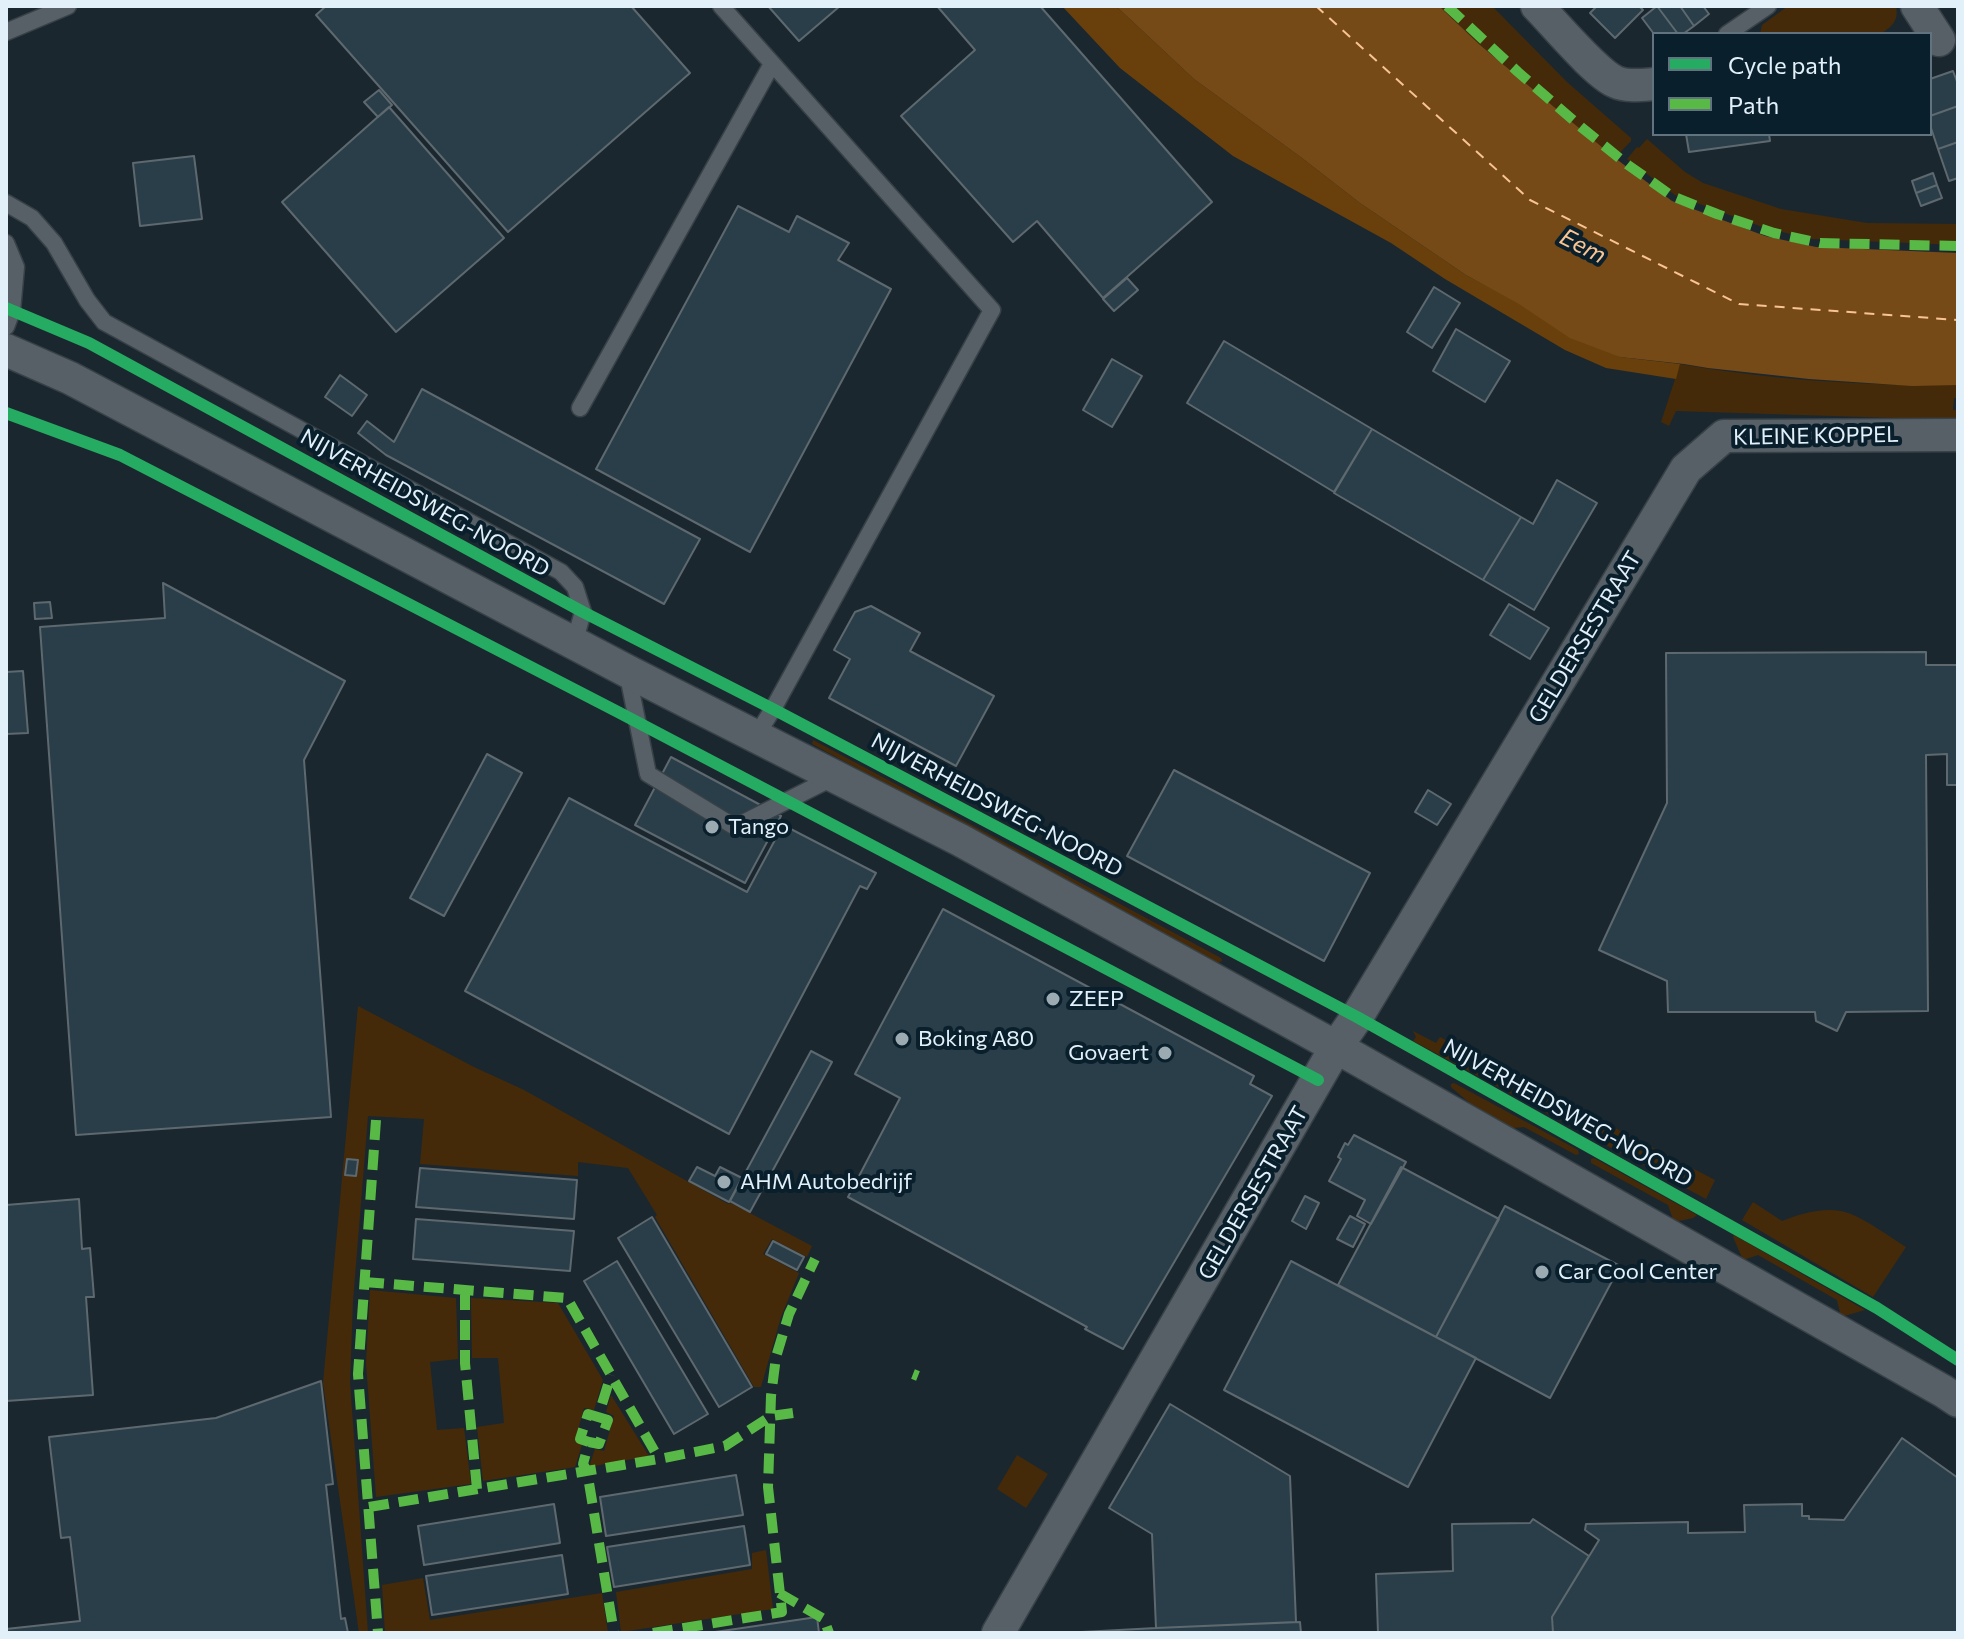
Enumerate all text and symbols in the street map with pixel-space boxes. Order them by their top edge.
legend [1652,32,1932,136]
text: Cycle path [1728,50,1842,79]
text: Path [1728,90,1779,119]
water label: Eem [1555,222,1611,270]
street label: KLEINE KOPPEL [1733,421,1899,451]
street label: NIJVERHEIDSWEG-NOORD [296,423,554,583]
street label: GELDERSESTRAAT [1523,546,1647,728]
street label: NIJVERHEIDSWEG-NOORD [867,727,1127,883]
place label: Tango [728,814,789,840]
marker: Tango [703,818,721,836]
place label: ZEEP [1069,986,1124,1012]
marker: ZEEP [1044,990,1062,1008]
place label: Boking A80 [918,1026,1034,1052]
marker: Boking A80 [893,1030,911,1048]
street label: NIJVERHEIDSWEG-NOORD [1439,1033,1697,1193]
place label: Govaert [1068,1040,1149,1066]
marker: Govaert [1156,1044,1174,1062]
street label: GELDERSESTRAAT [1193,1102,1313,1284]
place label: AHM Autobedrijf [740,1169,912,1195]
marker: AHM Autobedrijf [715,1173,733,1191]
place label: Car Cool Center [1558,1259,1717,1285]
marker: Car Cool Center [1533,1263,1551,1281]

